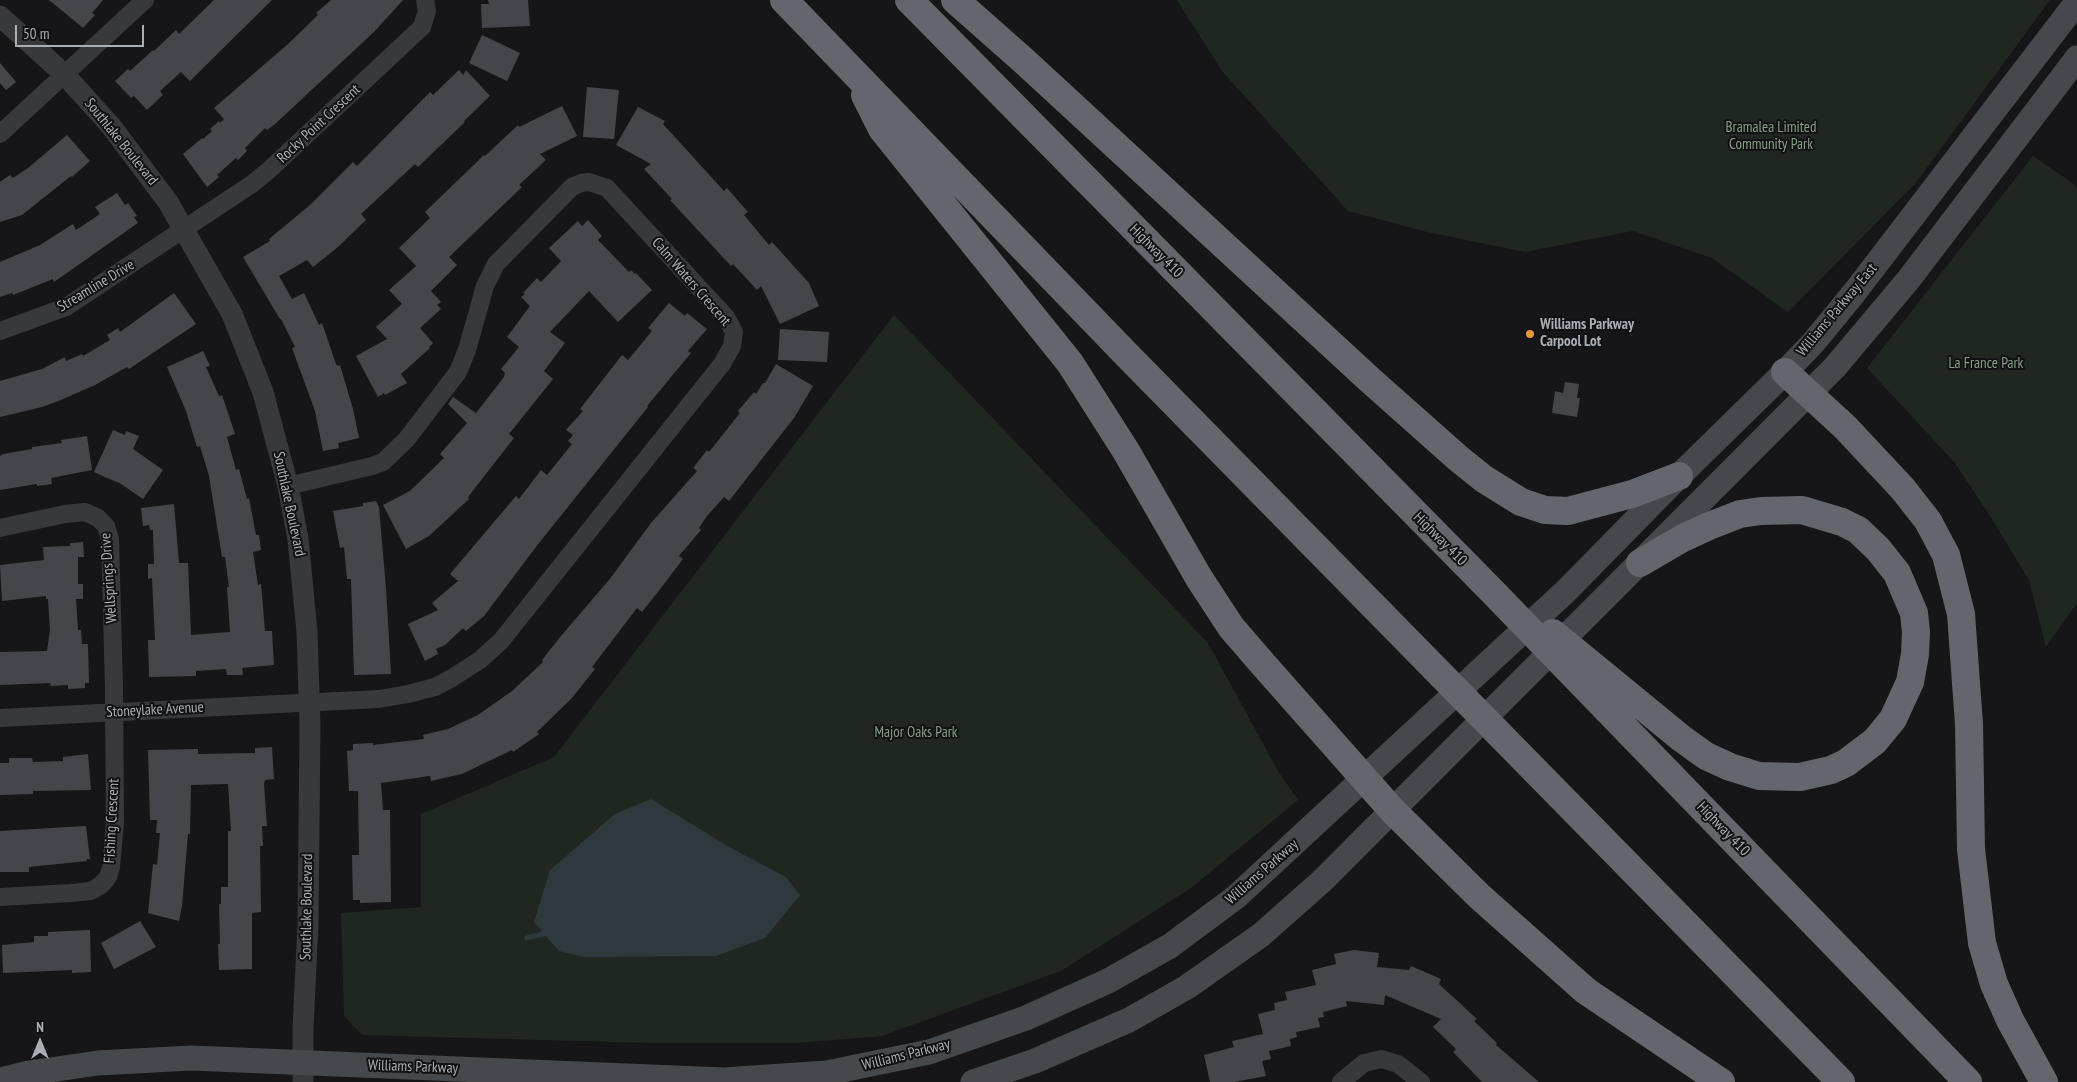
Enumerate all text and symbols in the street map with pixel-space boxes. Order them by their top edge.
scale bar [18,15,146,47]
text: 50 m [23,24,49,43]
street label: Rocky Point Crescent [274,81,364,167]
street label: Southlake Boulevard [80,95,162,189]
park label: Bramalea Limited Community Park [1725,119,1817,154]
street label: Highway 410 [1125,220,1187,282]
street label: Calm Waters Crescent [648,234,734,330]
street label: Streamline Drive [54,256,138,316]
street label: Williams Parkway East [1793,260,1881,360]
place label: Williams Parkway Carpool Lot [1540,316,1634,351]
marker: Williams Parkway Carpool Lot [1524,328,1536,340]
park label: La France Park [1949,355,2023,373]
street label: Southlake Boulevard [269,450,309,558]
street label: Highway 410 [1409,508,1471,570]
street label: Wellsprings Drive [97,532,121,624]
street label: Stoneylake Avenue [106,698,204,722]
park label: Major Oaks Park [874,724,958,742]
street label: Fishing Crescent [101,778,123,864]
street label: Highway 410 [1693,798,1753,860]
street label: Williams Parkway [1222,836,1302,908]
street label: Southlake Boulevard [297,854,317,960]
north arrow [15,1017,65,1067]
text: N [36,1018,44,1036]
street label: Williams Parkway [860,1035,952,1075]
street label: Williams Parkway [368,1056,458,1078]

